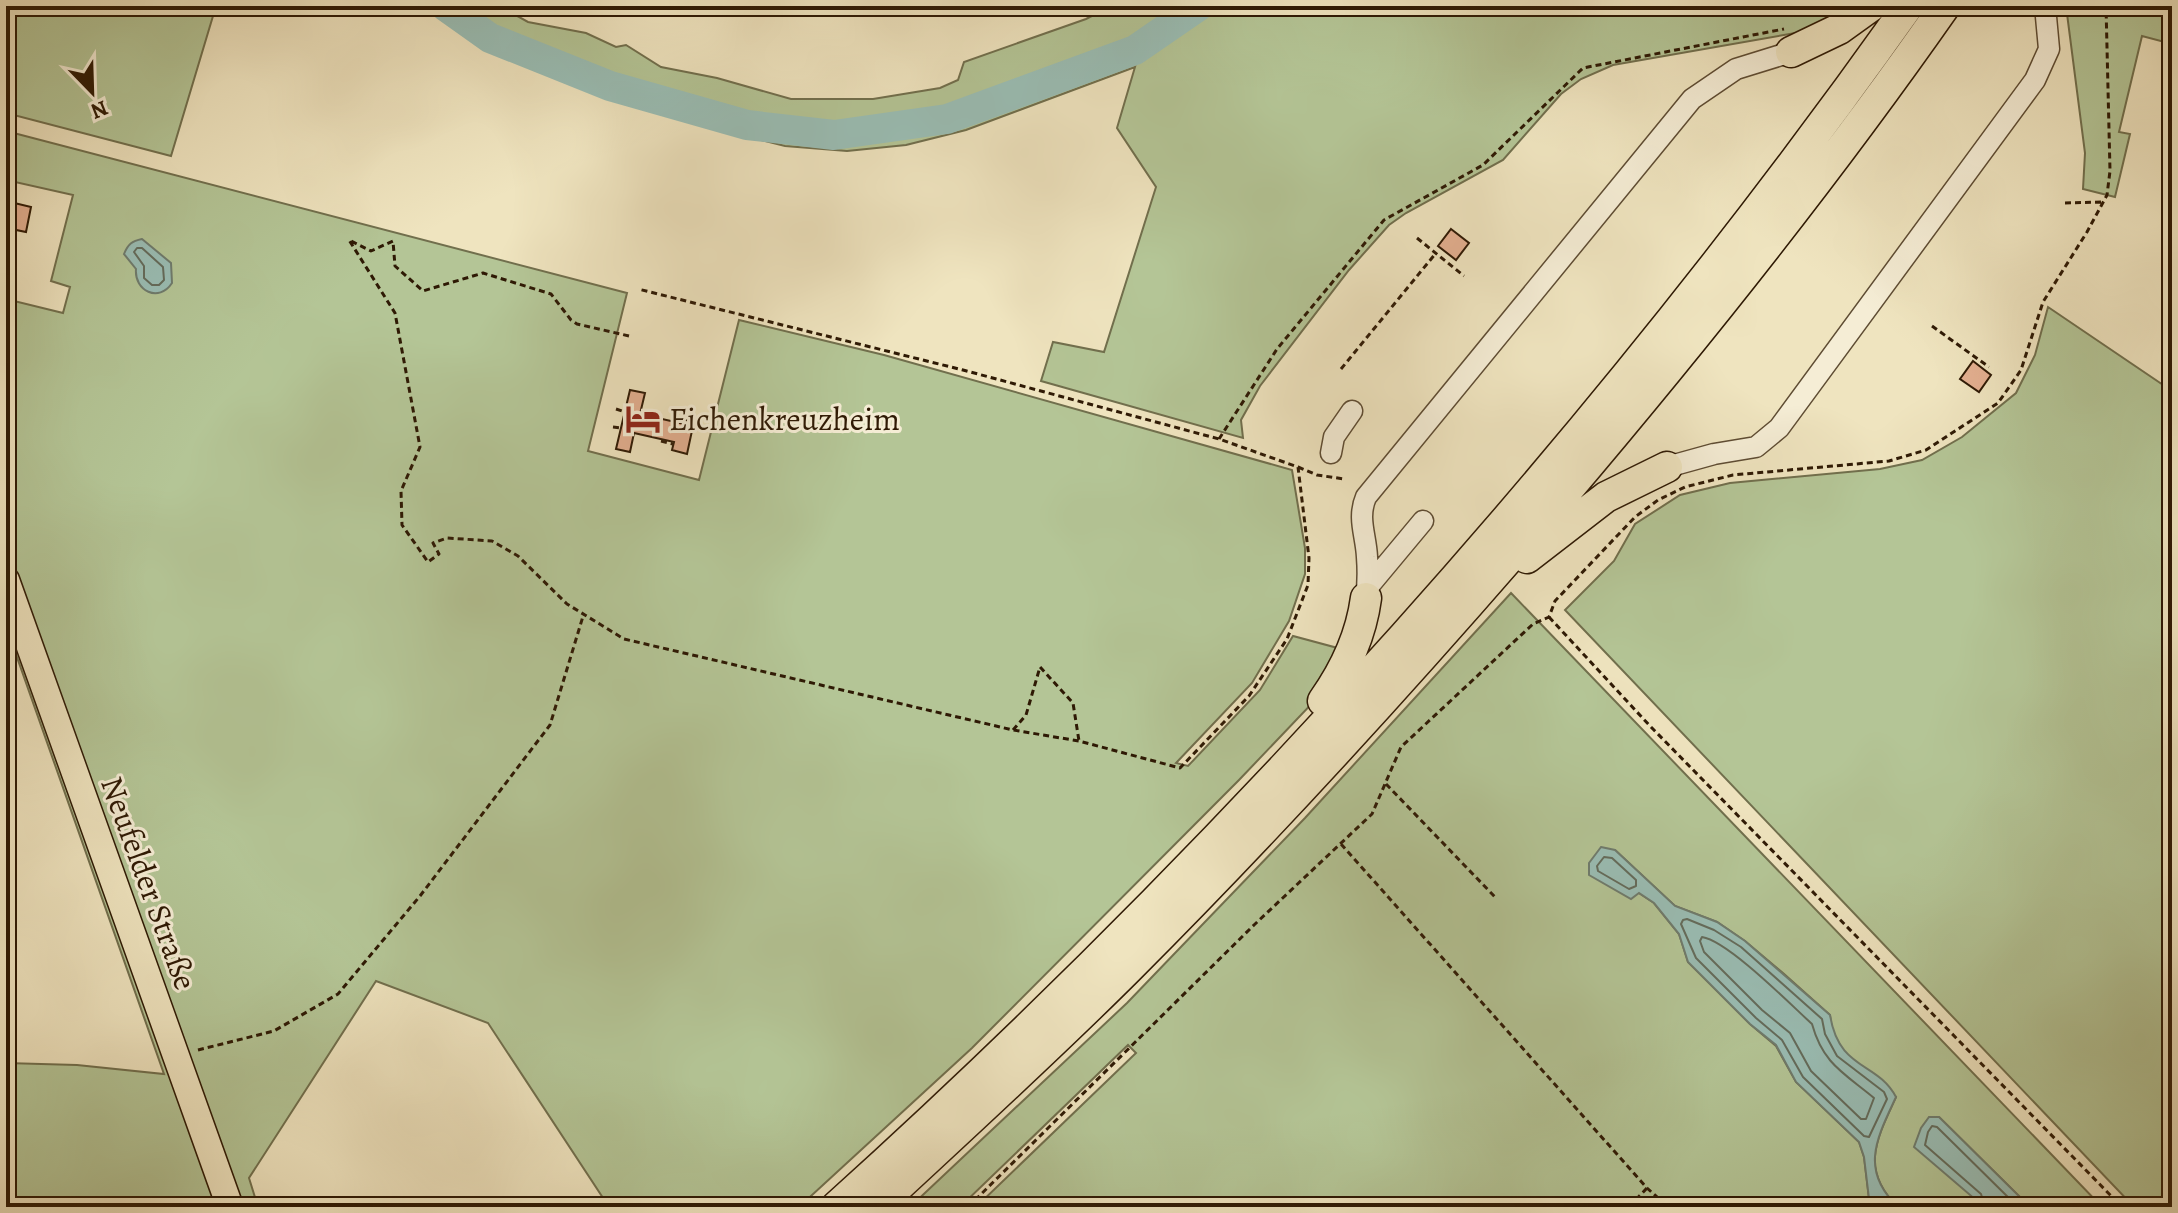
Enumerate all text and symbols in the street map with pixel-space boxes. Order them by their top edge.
north arrow [52,52,132,132]
text: N [86,93,113,126]
place label: Eichenkreuzheim [669,397,900,441]
hotel icon: Eichenkreuzheim [624,400,662,438]
street label: Neufelder Straße [90,770,208,996]

